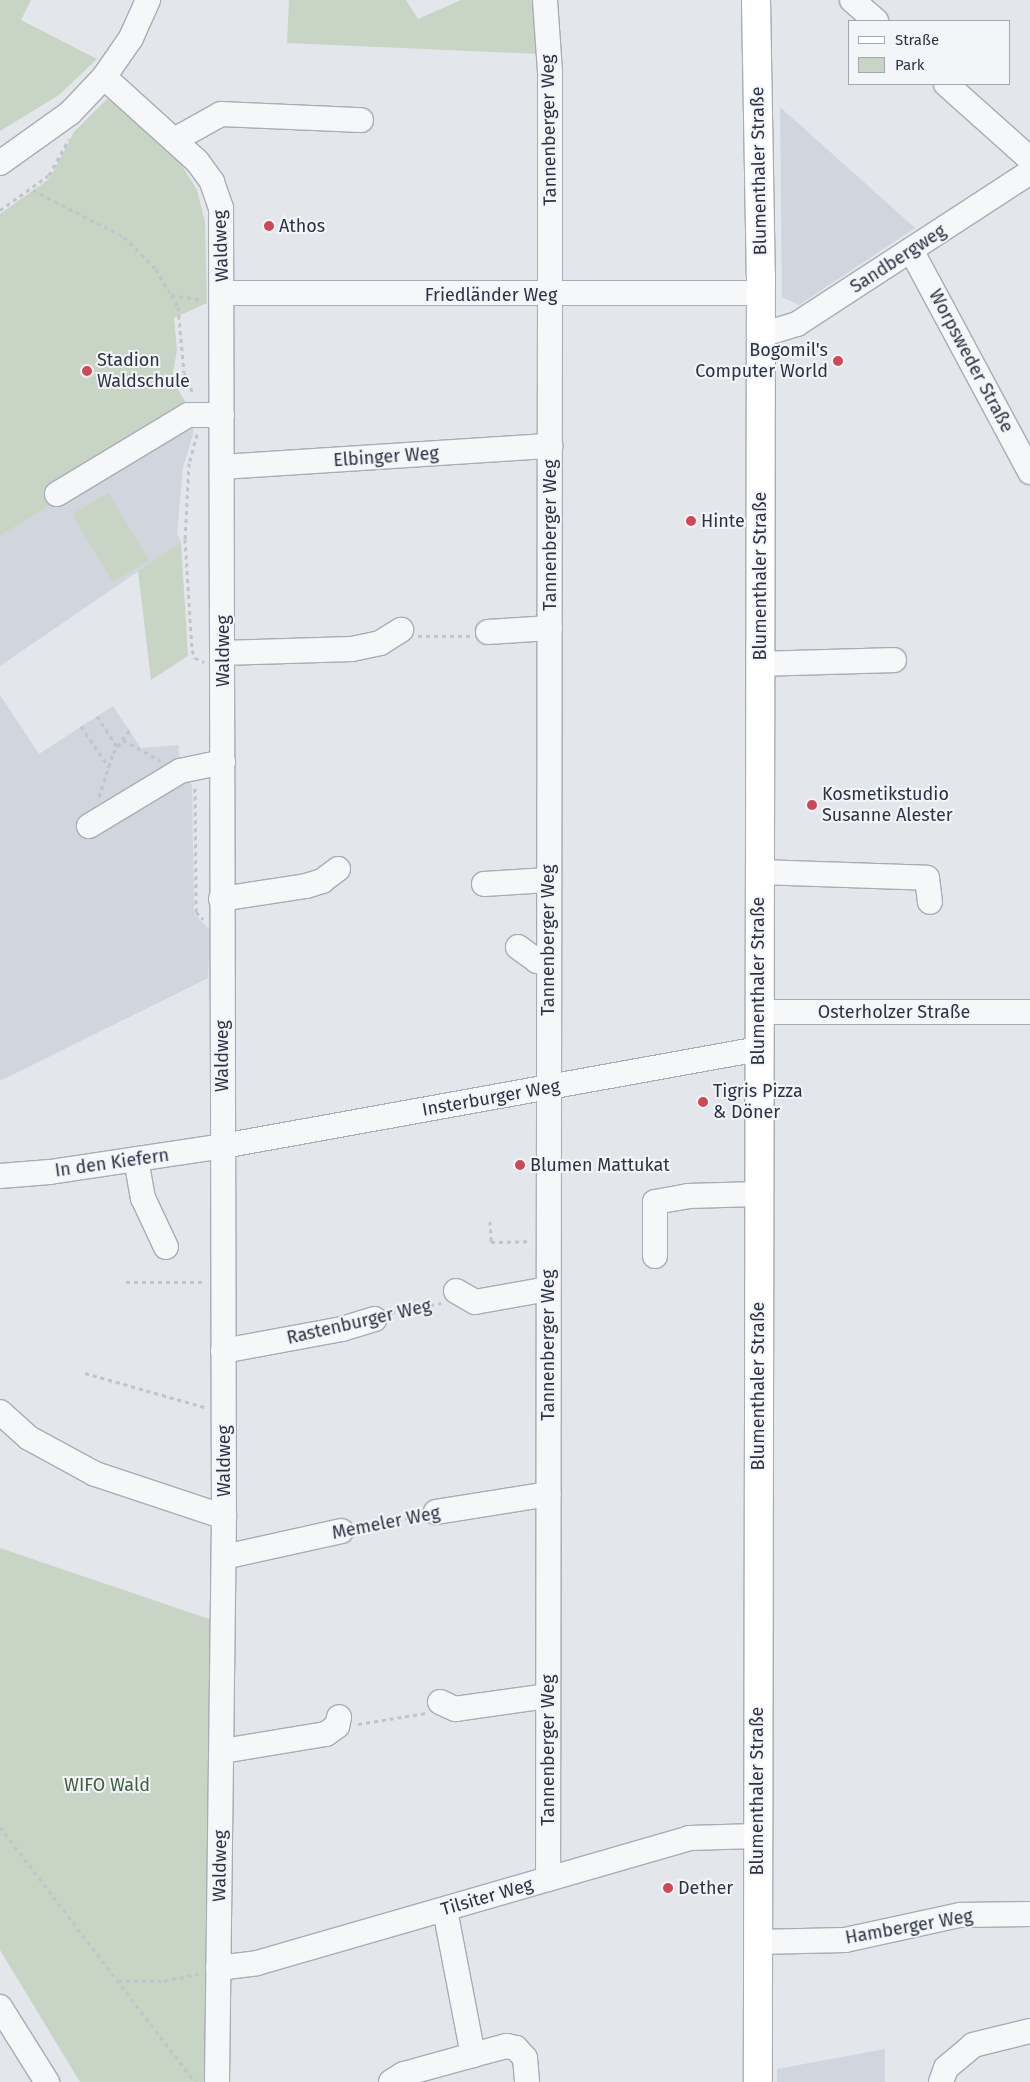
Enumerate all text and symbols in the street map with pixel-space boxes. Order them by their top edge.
legend [848,20,1010,85]
text: Straße [895,31,939,49]
street label: Tannenberger Weg [537,54,561,206]
text: Park [895,56,925,74]
street label: Blumenthaler Straße [747,86,771,256]
street label: Waldweg [209,210,233,282]
place label: Athos [279,215,325,237]
marker: Athos [263,220,275,232]
street label: Sandbergweg [846,220,950,298]
street label: Friedländer Weg [425,284,557,306]
street label: Worpsweder Straße [924,286,1018,436]
place label: Bogomil's Computer World [695,340,828,382]
place label: Stadion Waldschule [97,350,190,392]
marker: Bogomil's Computer World [832,355,844,367]
marker: Stadion Waldschule [81,365,93,377]
street label: Elbinger Weg [333,443,439,471]
street label: Tannenberger Weg [539,459,561,611]
street label: Blumenthaler Straße [749,492,771,660]
place label: Hinte [701,510,745,532]
marker: Hinte [685,515,697,527]
street label: Waldweg [212,615,234,687]
place label: Kosmetikstudio Susanne Alester [822,784,953,826]
marker: Kosmetikstudio Susanne Alester [806,799,818,811]
street label: Tannenberger Weg [537,864,559,1016]
street label: Blumenthaler Straße [747,897,769,1065]
street label: Osterholzer Straße [818,1001,970,1023]
street label: Waldweg [211,1020,233,1092]
street label: Insterburger Weg [420,1075,562,1121]
place label: Tigris Pizza & Döner [713,1081,803,1124]
marker: Tigris Pizza & Döner [697,1096,709,1108]
street label: In den Kiefern [53,1144,171,1182]
place label: Blumen Mattukat [530,1154,670,1176]
marker: Blumen Mattukat [514,1159,526,1171]
street label: Tannenberger Weg [537,1269,559,1421]
street label: Rastenburger Weg [285,1295,433,1349]
street label: Blumenthaler Straße [747,1302,769,1470]
street label: Waldweg [213,1425,235,1497]
street label: Memeler Weg [330,1502,442,1544]
street label: Tannenberger Weg [537,1674,559,1826]
street label: Blumenthaler Straße [746,1707,768,1875]
park label: WIFO Wald [64,1774,150,1796]
street label: Waldweg [209,1830,231,1902]
street label: Tilsiter Weg [438,1874,536,1920]
place label: Dether [678,1877,733,1899]
marker: Dether [662,1882,674,1894]
street label: Hamberger Weg [844,1905,974,1949]

